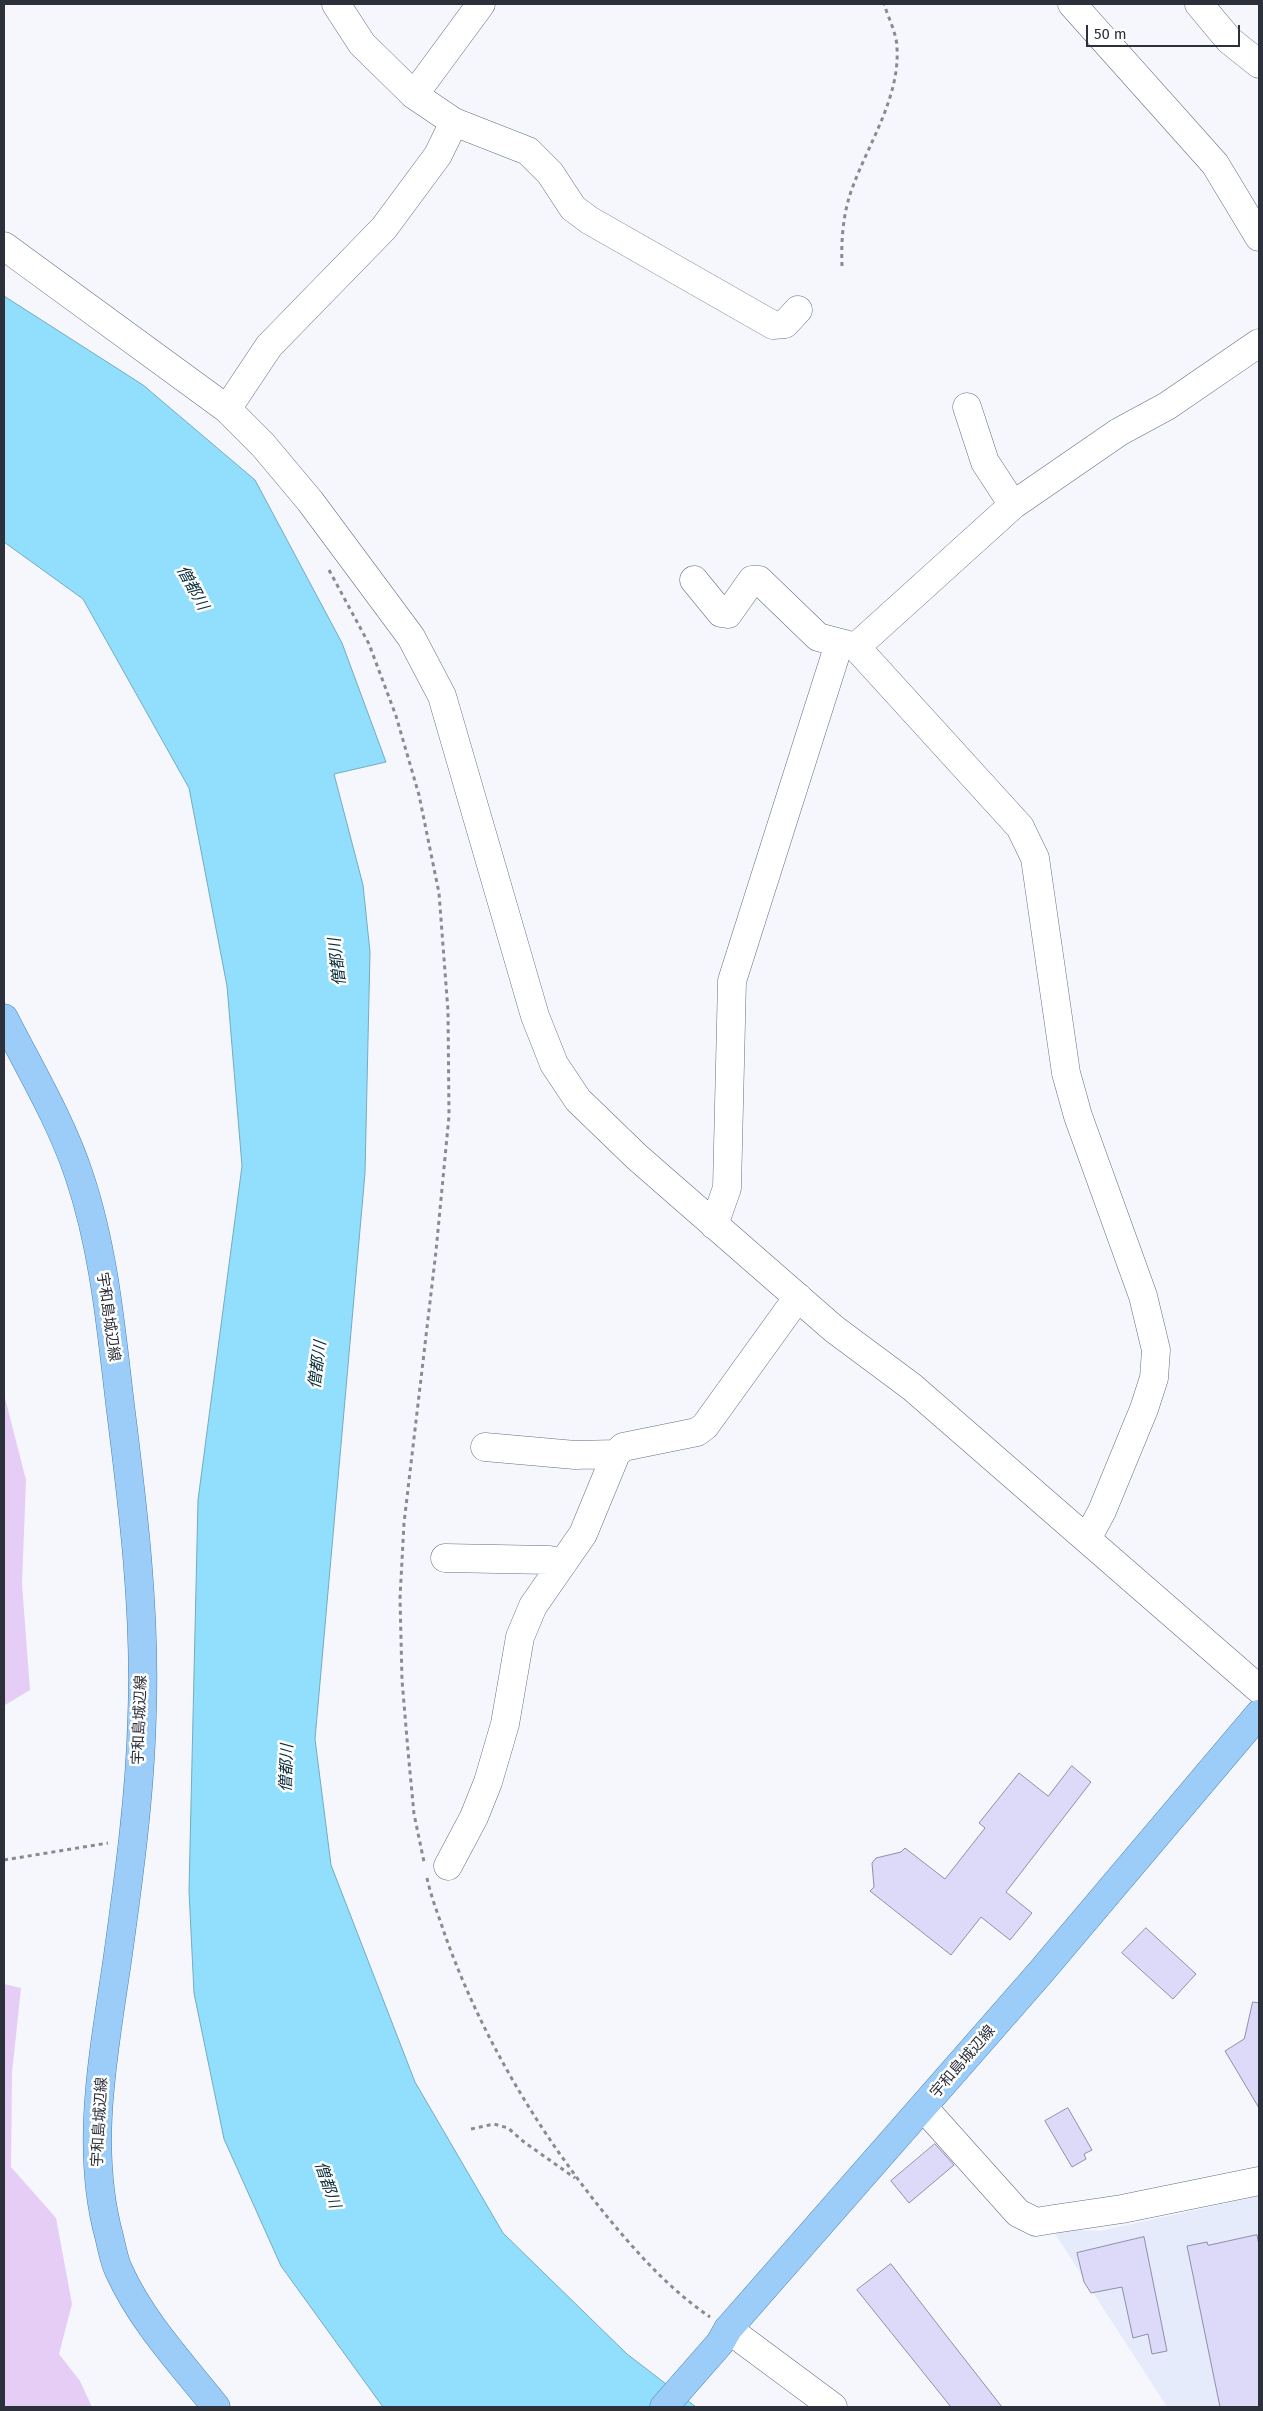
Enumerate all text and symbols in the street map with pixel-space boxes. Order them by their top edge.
scale bar [1088,15,1242,47]
text: 50 m [1094,25,1127,43]
water label: 僧都川 [172,562,212,614]
water label: 僧都川 [326,937,350,987]
street label: 宇和島城辺線 [93,1271,123,1363]
water label: 僧都川 [306,1340,330,1390]
street label: 宇和島城辺線 [129,1675,151,1765]
water label: 僧都川 [277,1744,297,1792]
street label: 宇和島城辺線 [927,2022,999,2102]
street label: 宇和島城辺線 [89,2077,111,2167]
water label: 僧都川 [310,2159,344,2211]

